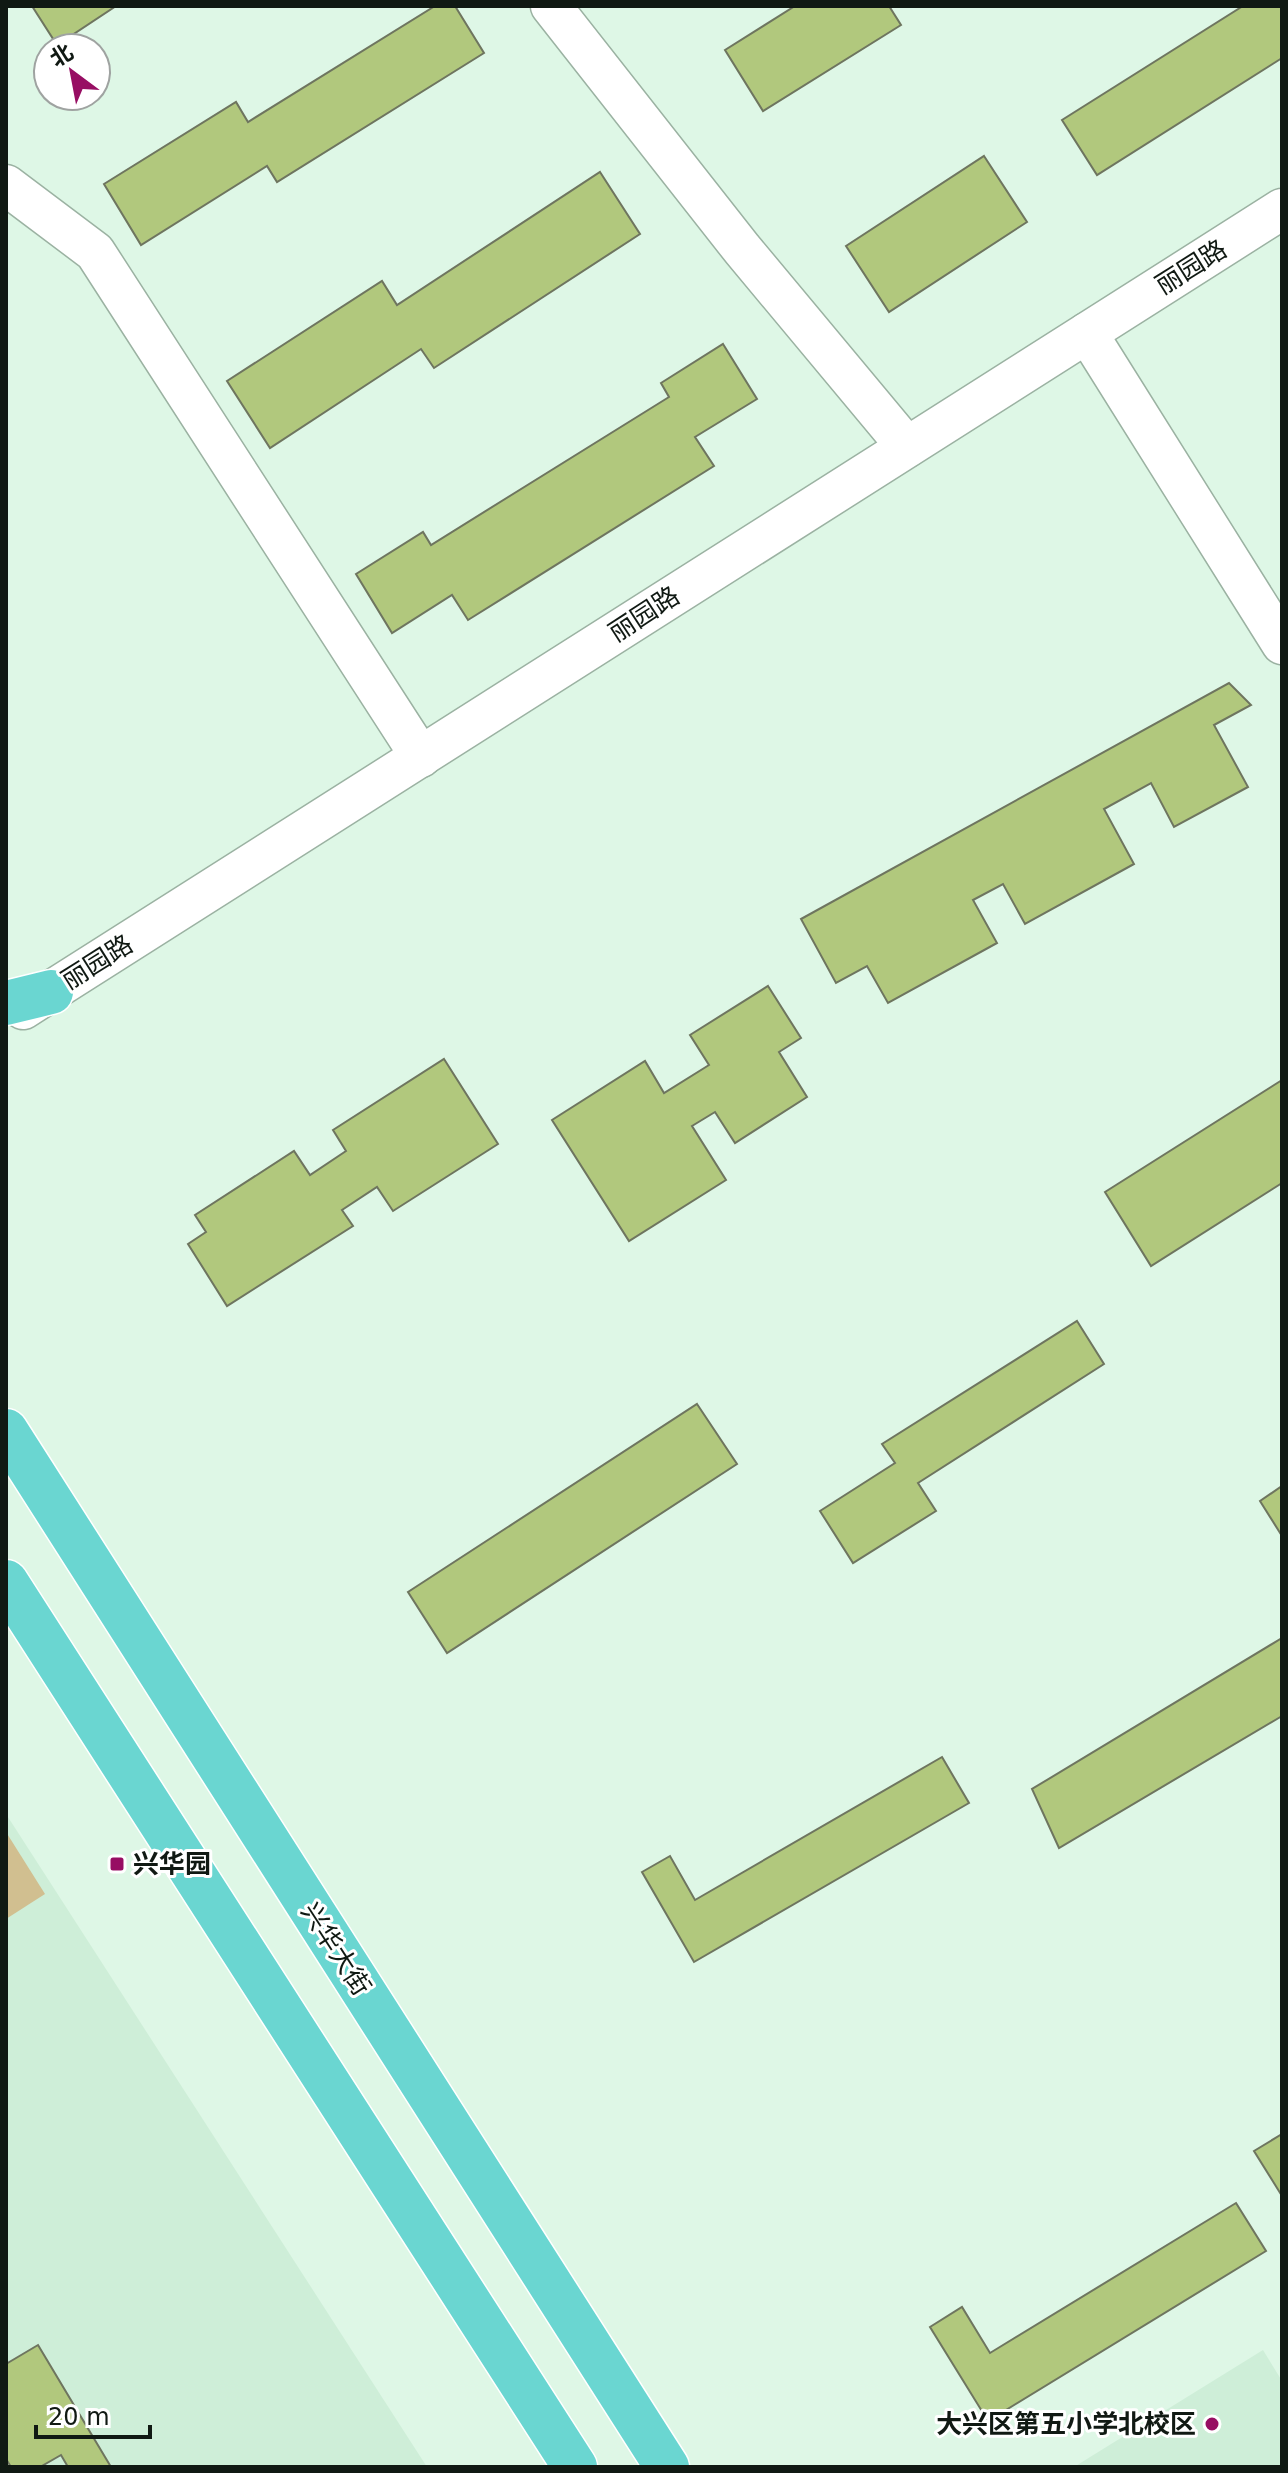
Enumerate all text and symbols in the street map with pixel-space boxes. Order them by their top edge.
north arrow [32,32,112,112]
text: 北 [46,39,78,72]
street label: 丽园路 [1150,234,1232,300]
street label: 丽园路 [603,580,685,648]
street label: 丽园路 [56,929,138,995]
place label: 兴华园 [133,1849,211,1879]
marker: 兴华园 [108,1855,126,1873]
street label: 兴华大街 [295,1897,377,2001]
scale bar [36,2389,150,2439]
text: 20 m [48,2403,110,2431]
place label: 大兴区第五小学北校区 [936,2409,1196,2439]
marker: 大兴区第五小学北校区 [1203,2415,1221,2433]

